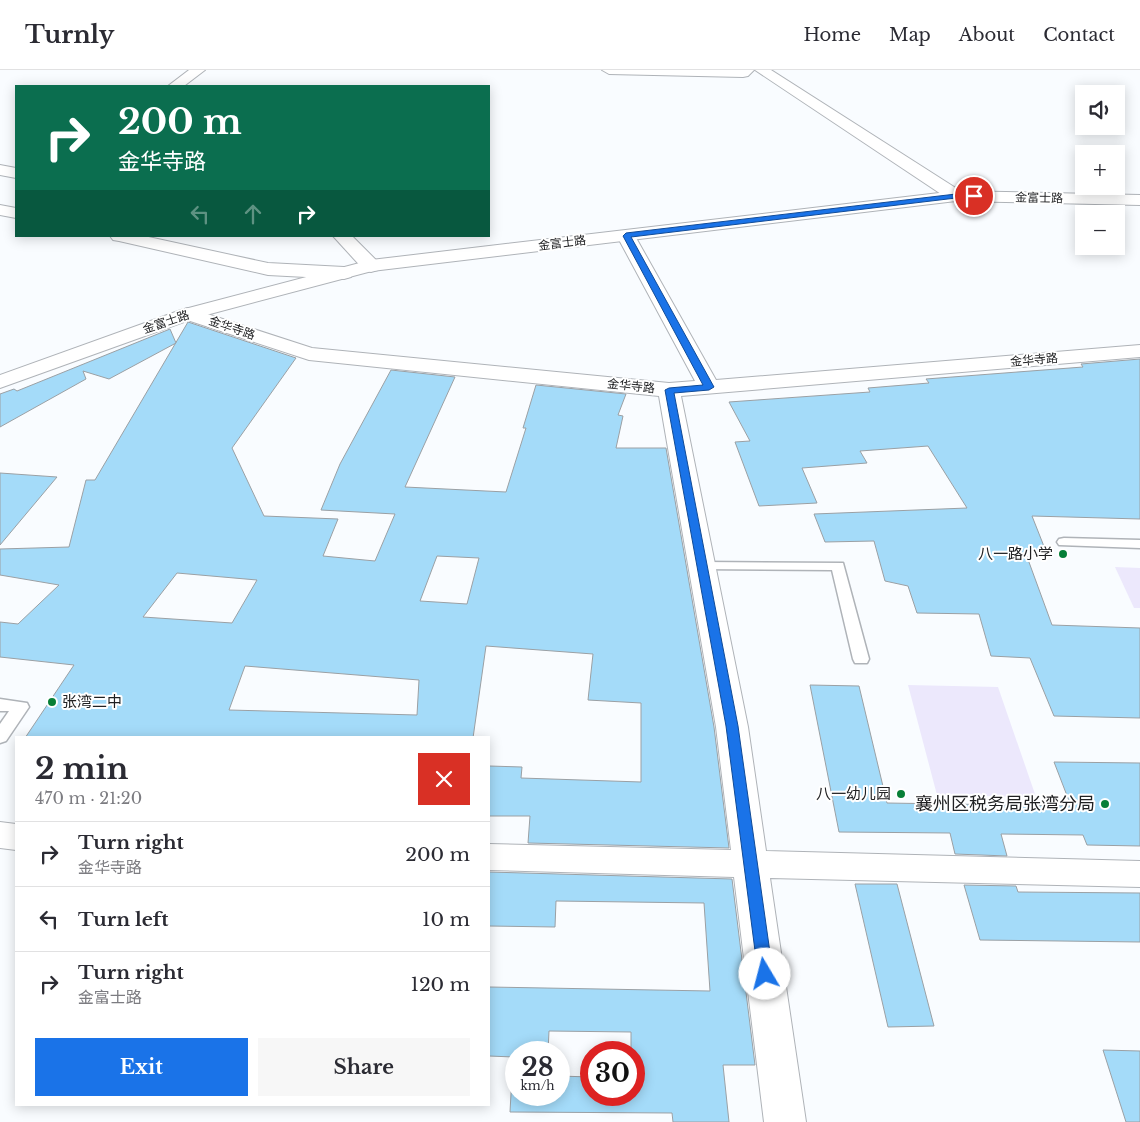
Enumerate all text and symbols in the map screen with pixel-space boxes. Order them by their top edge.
text: Turnly [25,20,114,49]
text: Home [803,24,861,46]
text: Map [889,24,931,46]
text: About [959,24,1015,46]
text: Contact [1043,24,1115,46]
map controls [1075,85,1125,255]
button: sound [1075,85,1125,135]
text: 200 m [118,100,242,143]
icon: right [35,105,100,170]
button: + [1075,145,1125,195]
text: 金华寺路 [118,148,206,175]
pin [953,175,995,217]
icon: arrive [960,182,988,210]
street label: 金富士路 [1015,190,1063,205]
icon: left [186,200,214,228]
icon: ahead [239,200,267,228]
icon: right [292,200,320,228]
button: − [1075,205,1125,255]
street label: 金富士路 [537,232,587,253]
street label: 金富士路 [141,307,191,336]
street label: 金华寺路 [207,313,257,342]
street label: 金华寺路 [1009,350,1059,369]
street label: 金华寺路 [606,376,656,395]
place label: 八一路小学 [978,544,1053,563]
marker: 八一路小学 [1057,548,1069,560]
place label: 张湾二中 [62,692,122,711]
marker: 张湾二中 [46,696,58,708]
text: 2 min [35,750,128,787]
button: close [418,753,470,805]
place label: 八一幼儿园 [816,784,891,803]
text: 470 m · 21:20 [35,788,142,808]
marker: 八一幼儿园 [895,788,907,800]
place label: 襄州区税务局张湾分局 [915,793,1095,815]
marker: 襄州区税务局张湾分局 [1099,798,1111,810]
text: Turn right [78,831,184,854]
icon: right [35,840,63,868]
text: 200 m [405,843,470,866]
text: 金华寺路 [78,857,142,877]
icon: left [35,905,63,933]
text: Turn left [78,908,169,931]
text: 10 m [422,908,470,931]
position arrow [738,947,790,999]
text: Turn right [78,961,184,984]
icon: right [35,970,63,998]
text: 120 m [410,973,470,996]
text: 金富士路 [78,987,142,1007]
button: Exit [35,1038,248,1096]
button: Share [258,1038,470,1096]
speed limit sign: 30 [580,1041,645,1106]
text: 28 [521,1052,554,1083]
text: km/h [520,1078,555,1093]

